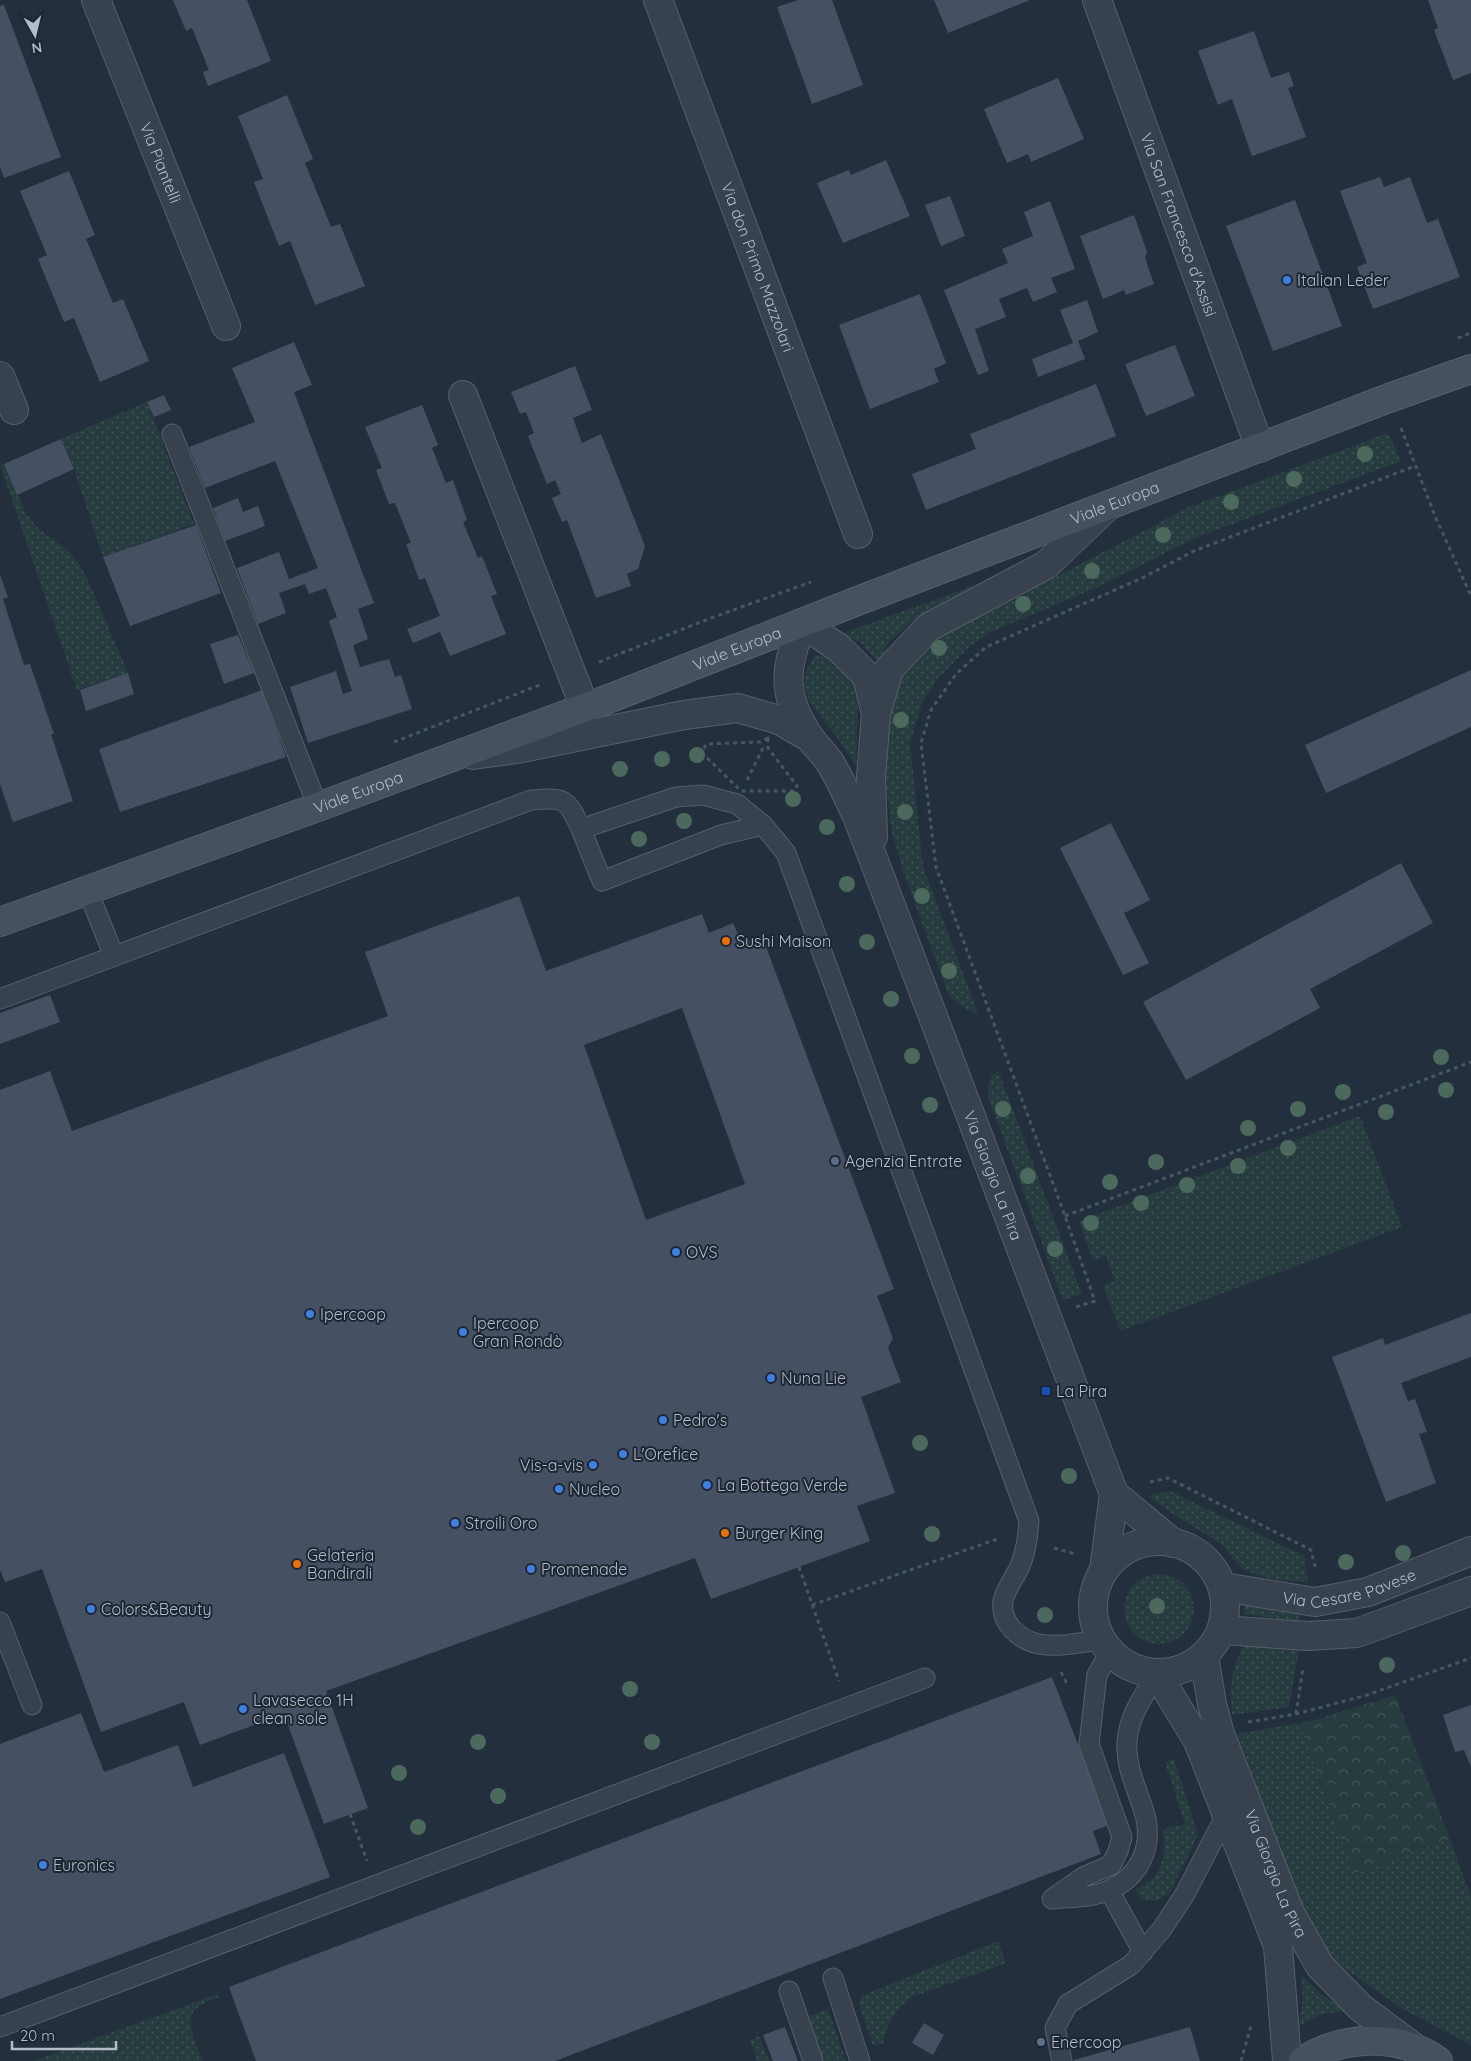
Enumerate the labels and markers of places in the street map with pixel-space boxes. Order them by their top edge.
place label: Italian Leder [1297,270,1389,290]
marker: Italian Leder [1281,274,1293,286]
place label: Sushi Maison [736,931,831,951]
marker: Sushi Maison [720,935,732,947]
place label: Agenzia Entrate [845,1151,962,1171]
marker: Agenzia Entrate [829,1155,841,1167]
place label: OVS [686,1242,718,1262]
marker: OVS [670,1246,682,1258]
place label: Ipercoop [320,1304,386,1324]
marker: Ipercoop [304,1308,316,1320]
place label: Ipercoop Gran Rondò [473,1313,562,1351]
marker: Ipercoop Gran Rondò [457,1326,469,1338]
place label: Nuna Lie [781,1368,846,1388]
marker: Nuna Lie [765,1372,777,1384]
place label: La Pira [1056,1381,1107,1401]
marker: La Pira [1040,1385,1052,1397]
place label: Pedro's [673,1410,727,1430]
marker: Pedro's [657,1414,669,1426]
place label: L'Orefice [633,1444,698,1464]
marker: L'Orefice [617,1448,629,1460]
place label: Vis-a-vis [520,1455,583,1475]
marker: Vis-a-vis [587,1459,599,1471]
place label: La Bottega Verde [717,1475,847,1495]
place label: Nucleo [569,1479,620,1499]
marker: La Bottega Verde [701,1479,713,1491]
marker: Nucleo [553,1483,565,1495]
place label: Stroili Oro [465,1513,538,1533]
marker: Stroili Oro [449,1517,461,1529]
place label: Burger King [735,1523,823,1543]
marker: Burger King [719,1527,731,1539]
place label: Gelateria Bandirali [307,1545,374,1583]
marker: Gelateria Bandirali [291,1558,303,1570]
place label: Promenade [541,1559,627,1579]
marker: Promenade [525,1563,537,1575]
place label: Colors&Beauty [101,1599,211,1619]
marker: Colors&Beauty [85,1603,97,1615]
place label: Lavasecco 1H clean sole [253,1690,354,1728]
marker: Lavasecco 1H clean sole [237,1703,249,1715]
place label: Euronics [53,1855,115,1875]
marker: Euronics [37,1859,49,1871]
place label: Enercoop [1051,2032,1122,2052]
marker: Enercoop [1035,2036,1047,2048]

